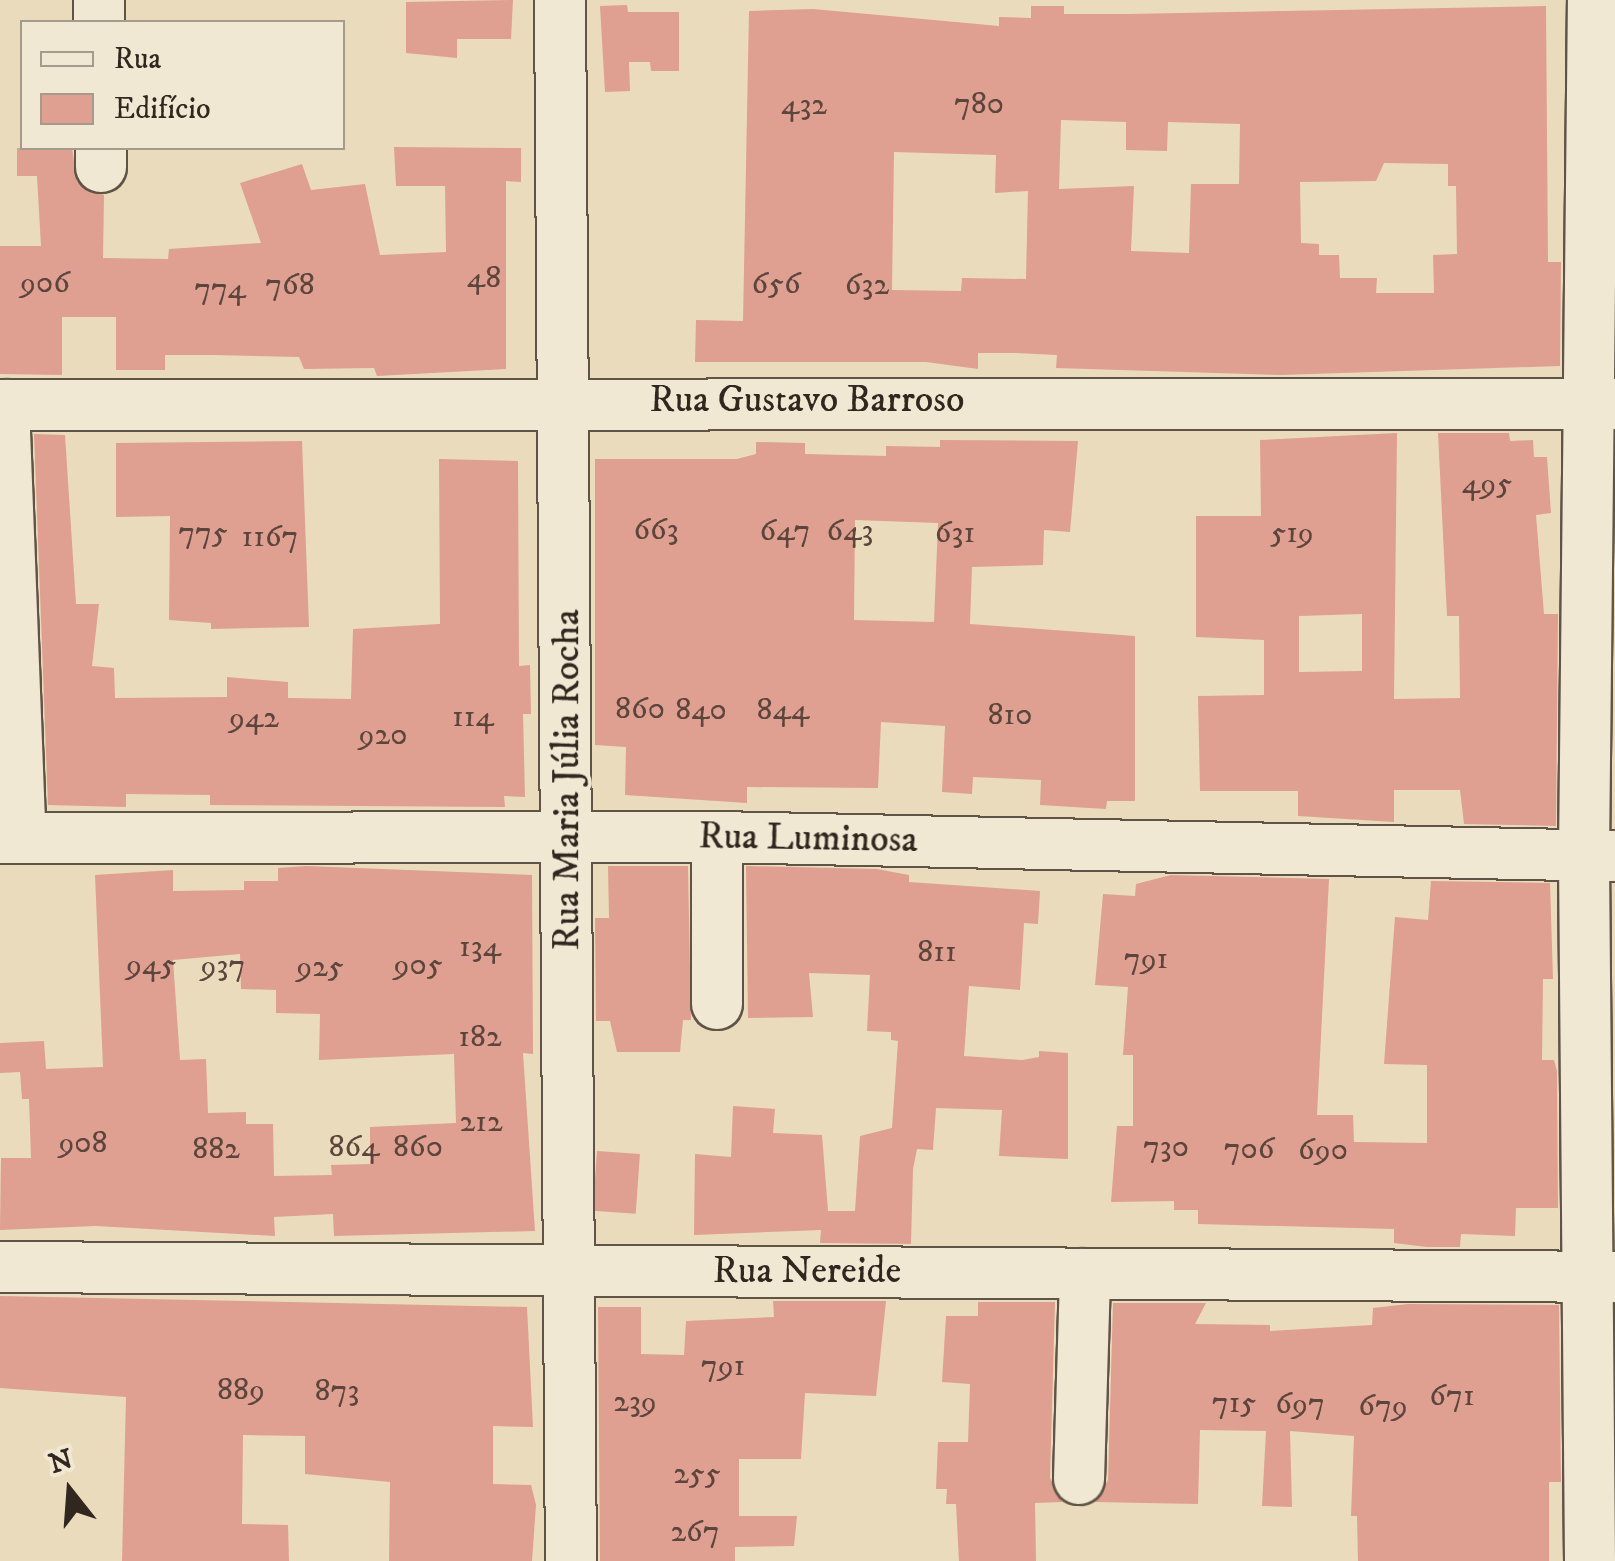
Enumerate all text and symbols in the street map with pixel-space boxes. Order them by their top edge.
legend [20,20,345,150]
text: Rua [114,41,161,78]
house number: 780 [954,85,1004,123]
house number: 432 [781,86,827,124]
text: Edifício [114,91,210,128]
house number: 48 [467,259,501,297]
house number: 906 [20,264,70,302]
house number: 656 [751,265,801,303]
house number: 768 [265,266,315,304]
house number: 632 [845,266,889,304]
house number: 774 [194,270,246,308]
street label: Rua Gustavo Barroso [649,378,965,424]
house number: 495 [1462,465,1512,503]
house number: 663 [633,511,679,549]
house number: 647 [760,512,810,550]
house number: 643 [826,512,874,550]
house number: 775 [178,514,228,552]
house number: 631 [935,514,975,552]
house number: 519 [1270,514,1314,552]
house number: 1167 [242,518,298,556]
street label: Rua Maria Júlia Rocha [545,609,591,951]
house number: 860 [615,690,665,728]
house number: 840 [675,691,727,729]
house number: 844 [757,691,809,729]
house number: 810 [988,696,1032,734]
house number: 114 [452,698,494,736]
house number: 942 [229,699,279,737]
house number: 920 [359,716,407,754]
street label: Rua Luminosa [698,814,918,864]
house number: 134 [459,928,501,966]
house number: 811 [917,933,957,971]
house number: 791 [1124,940,1168,978]
house number: 945 [126,946,176,984]
house number: 905 [393,946,443,984]
house number: 937 [201,947,245,985]
house number: 925 [296,948,344,986]
house number: 182 [458,1018,502,1056]
house number: 212 [459,1103,503,1141]
house number: 908 [58,1124,108,1162]
house number: 864 [328,1128,380,1166]
house number: 860 [393,1128,443,1166]
house number: 730 [1143,1128,1189,1166]
house number: 882 [192,1130,240,1168]
house number: 706 [1224,1130,1274,1168]
house number: 690 [1298,1131,1348,1169]
street label: Rua Nereide [713,1249,901,1295]
house number: 791 [701,1347,745,1385]
house number: 889 [217,1371,265,1409]
house number: 873 [315,1372,359,1410]
house number: 671 [1429,1377,1475,1415]
house number: 239 [613,1383,657,1421]
house number: 715 [1212,1384,1256,1422]
house number: 697 [1275,1385,1325,1423]
house number: 679 [1358,1387,1408,1425]
north arrow [20,1441,120,1541]
text: N [45,1442,77,1482]
house number: 255 [673,1455,721,1493]
house number: 267 [670,1513,720,1551]

